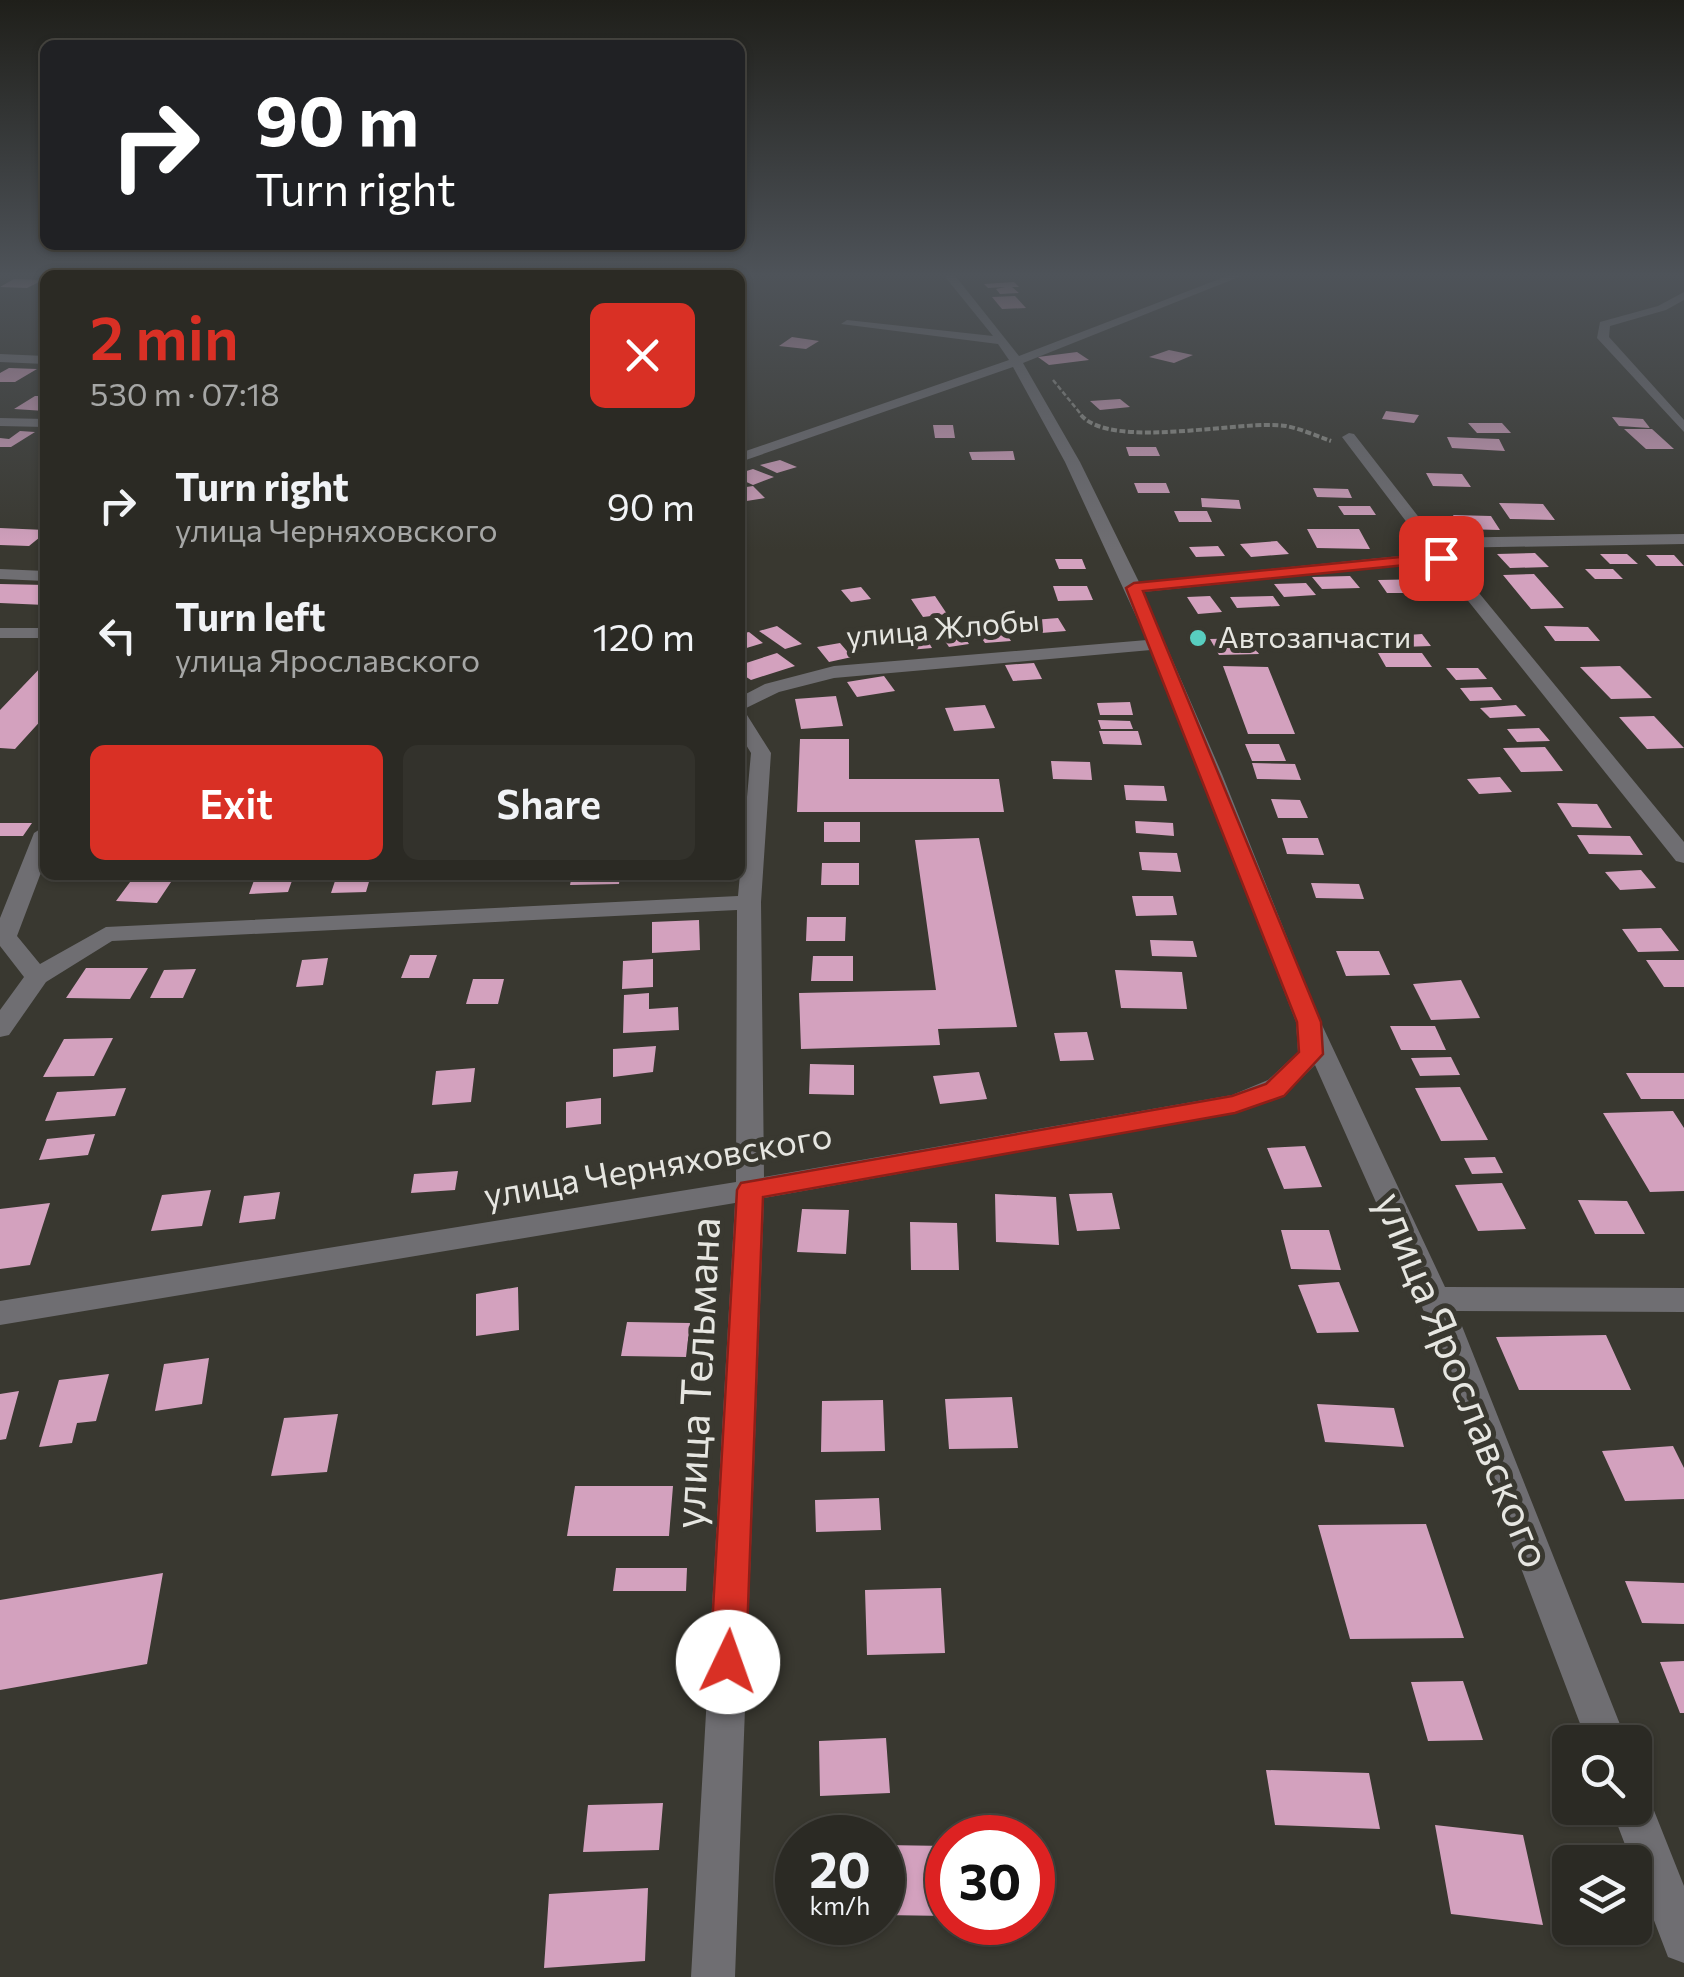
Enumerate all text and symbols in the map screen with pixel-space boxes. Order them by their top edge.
text: 90 m [255,75,419,160]
icon: right [90,80,220,210]
text: Turn right [255,160,456,215]
text: 2 min [90,299,239,372]
button: close [590,303,695,408]
text: 530 m · 07:18 [90,373,280,413]
text: Turn right [175,462,349,509]
icon: right [90,478,145,533]
text: 90 m [607,482,695,529]
text: улица Черняховского [175,509,498,549]
pin [1399,516,1484,601]
icon: arrive [1414,531,1469,586]
text: Turn left [175,592,326,639]
street label: улица Жлобы [845,600,1041,653]
icon: left [90,608,145,663]
text: 120 m [593,612,695,659]
place label: Автозапчасти [1218,617,1411,654]
marker: Автозапчасти [1187,627,1209,649]
text: улица Ярославского [175,639,480,679]
button: Exit [90,745,383,860]
button: Share [403,745,695,860]
street label: улица Черняховского [480,1112,835,1215]
street label: улица Ярославского [1366,1184,1564,1575]
street label: улица Тельмана [661,1216,729,1530]
position arrow [676,1610,780,1714]
map controls [1552,1725,1652,1945]
button: search [1552,1725,1652,1825]
speed limit sign: 30 [925,1815,1055,1945]
text: 20 [809,1837,871,1898]
button: layers [1552,1845,1652,1945]
text: km/h [810,1890,870,1920]

